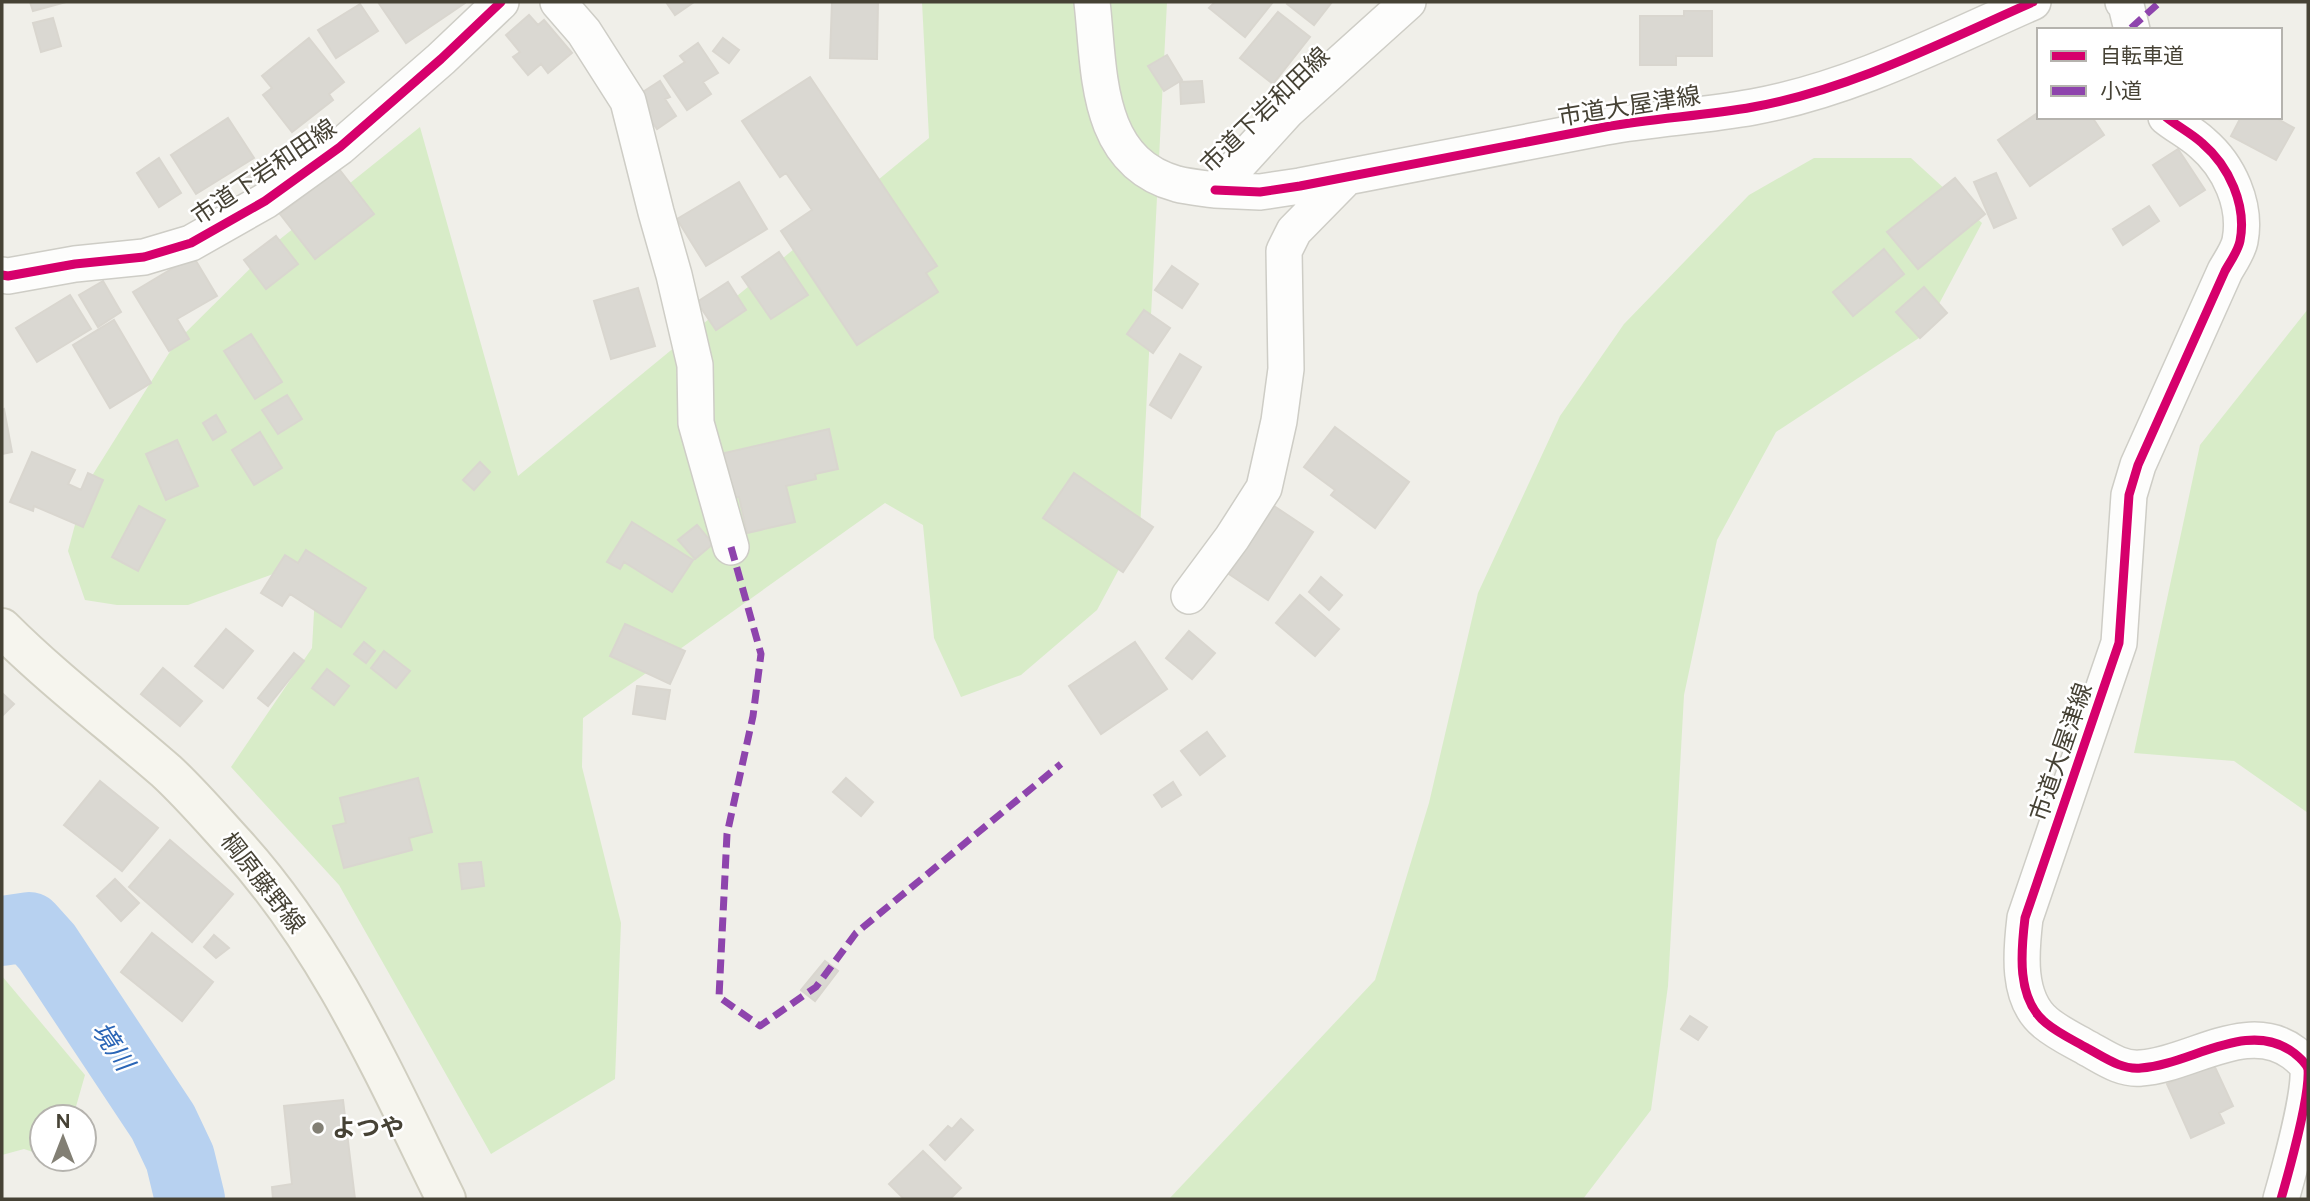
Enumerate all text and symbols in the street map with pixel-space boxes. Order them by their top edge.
legend [2037,28,2282,119]
street label: 市道下岩和田線 [1194,41,1335,178]
text: 自転車道 [2100,43,2184,68]
text: 小道 [2100,78,2142,103]
street label: 市道大屋津線 [1556,80,1702,131]
street label: 市道下岩和田線 [186,113,341,231]
street label: 市道大屋津線 [2023,679,2098,825]
street label: 棡原藤野線 [215,826,312,939]
water label: 境川 [85,1015,142,1079]
north arrow [28,1103,98,1173]
text: N [56,1110,70,1133]
place label: よつや [332,1113,404,1142]
marker: よつや [310,1120,326,1136]

